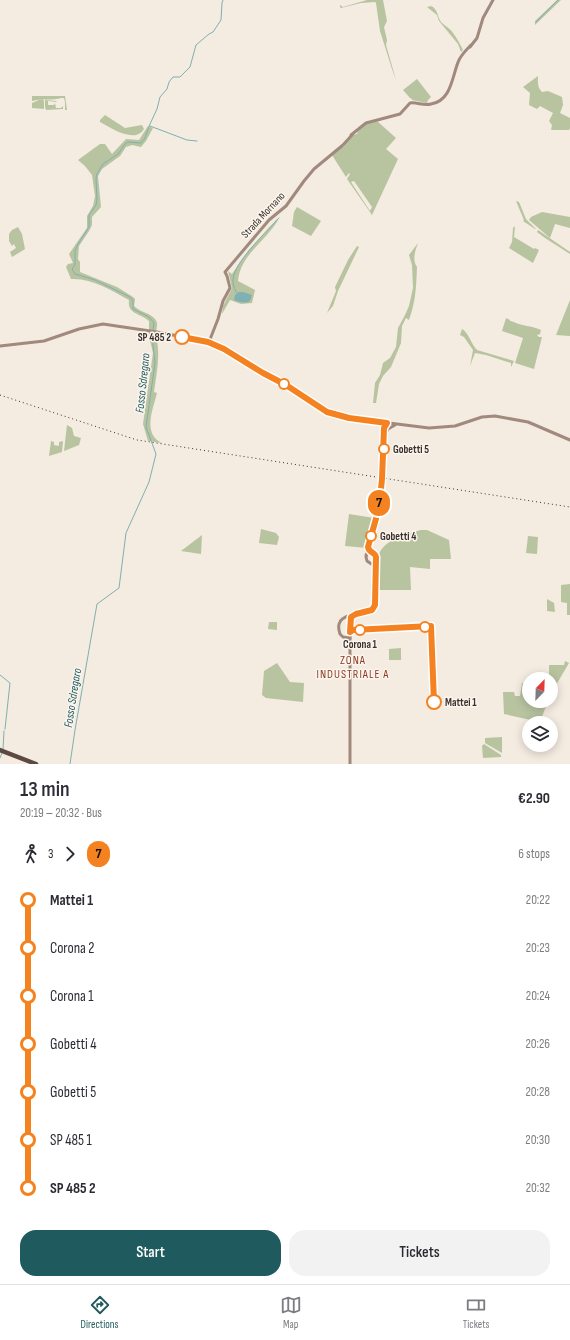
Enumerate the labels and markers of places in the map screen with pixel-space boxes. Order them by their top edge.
marker: SP 485 2 [174,329,190,345]
place label: SP 485 2 [138,331,171,344]
unlabelled marker [278,378,290,390]
marker: Gobetti 5 [378,443,390,455]
place label: Gobetti 5 [393,443,429,456]
marker: Gobetti 4 [365,530,377,542]
place label: Gobetti 4 [380,530,416,543]
unlabelled marker [419,621,431,633]
marker: Corona 1 [354,624,366,636]
place label: Corona 1 [343,638,378,651]
marker: Mattei 1 [426,694,442,710]
place label: Mattei 1 [445,696,477,709]

